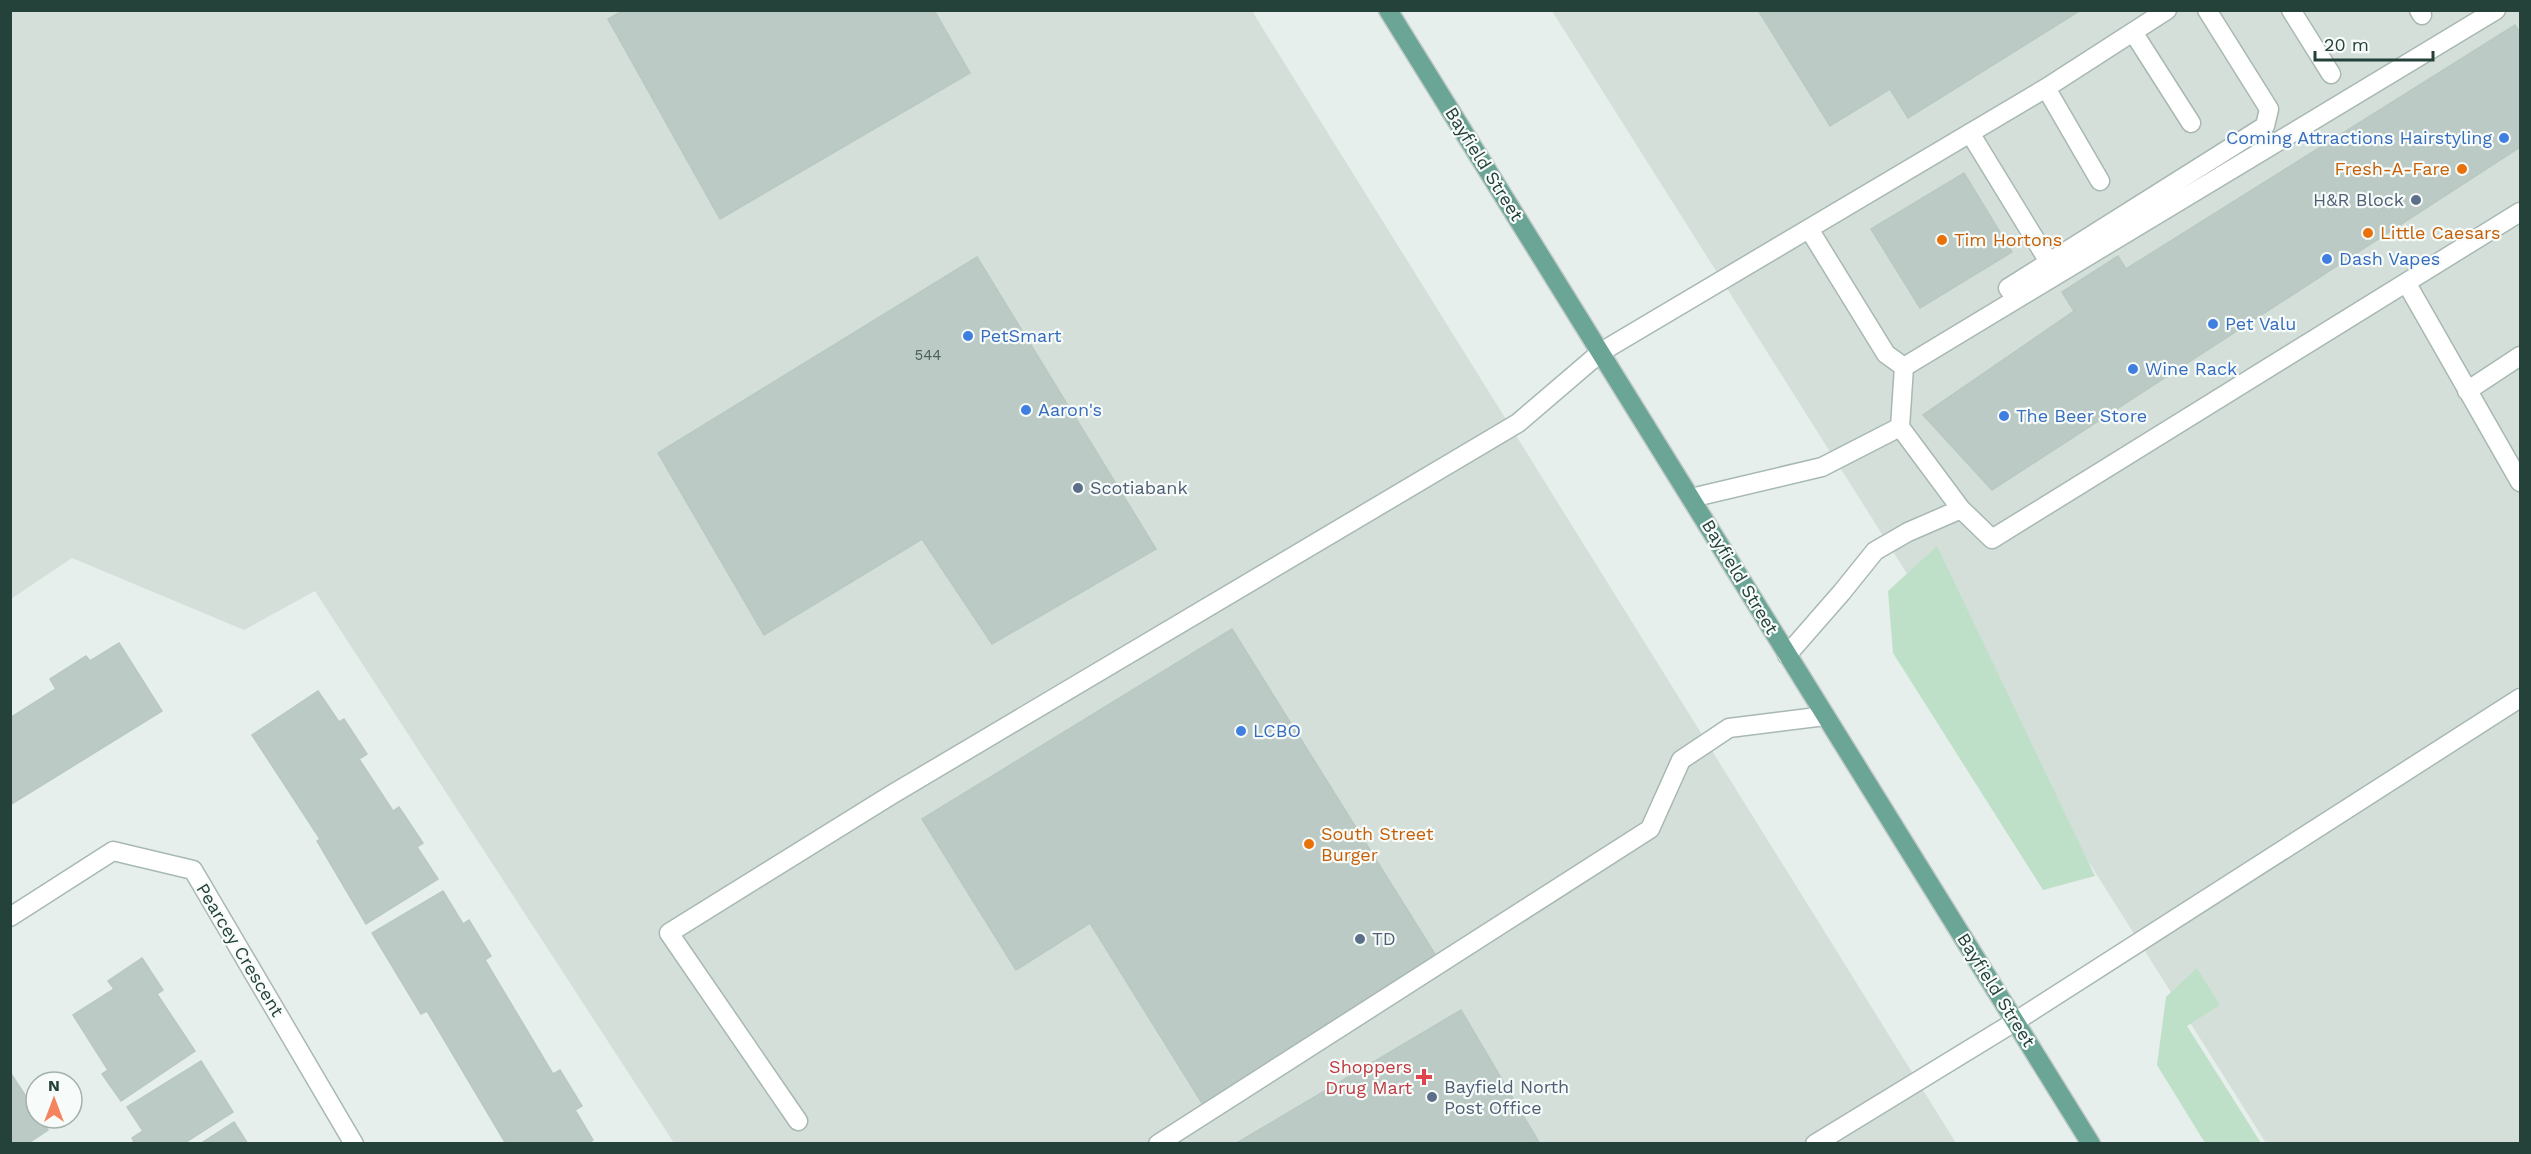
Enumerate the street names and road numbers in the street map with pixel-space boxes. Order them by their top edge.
street label: Bayfield Street [1441,103,1528,225]
street label: Bayfield Street [1698,516,1783,638]
street label: Pearcey Crescent [192,879,289,1021]
street label: Bayfield Street [1953,929,2040,1051]

